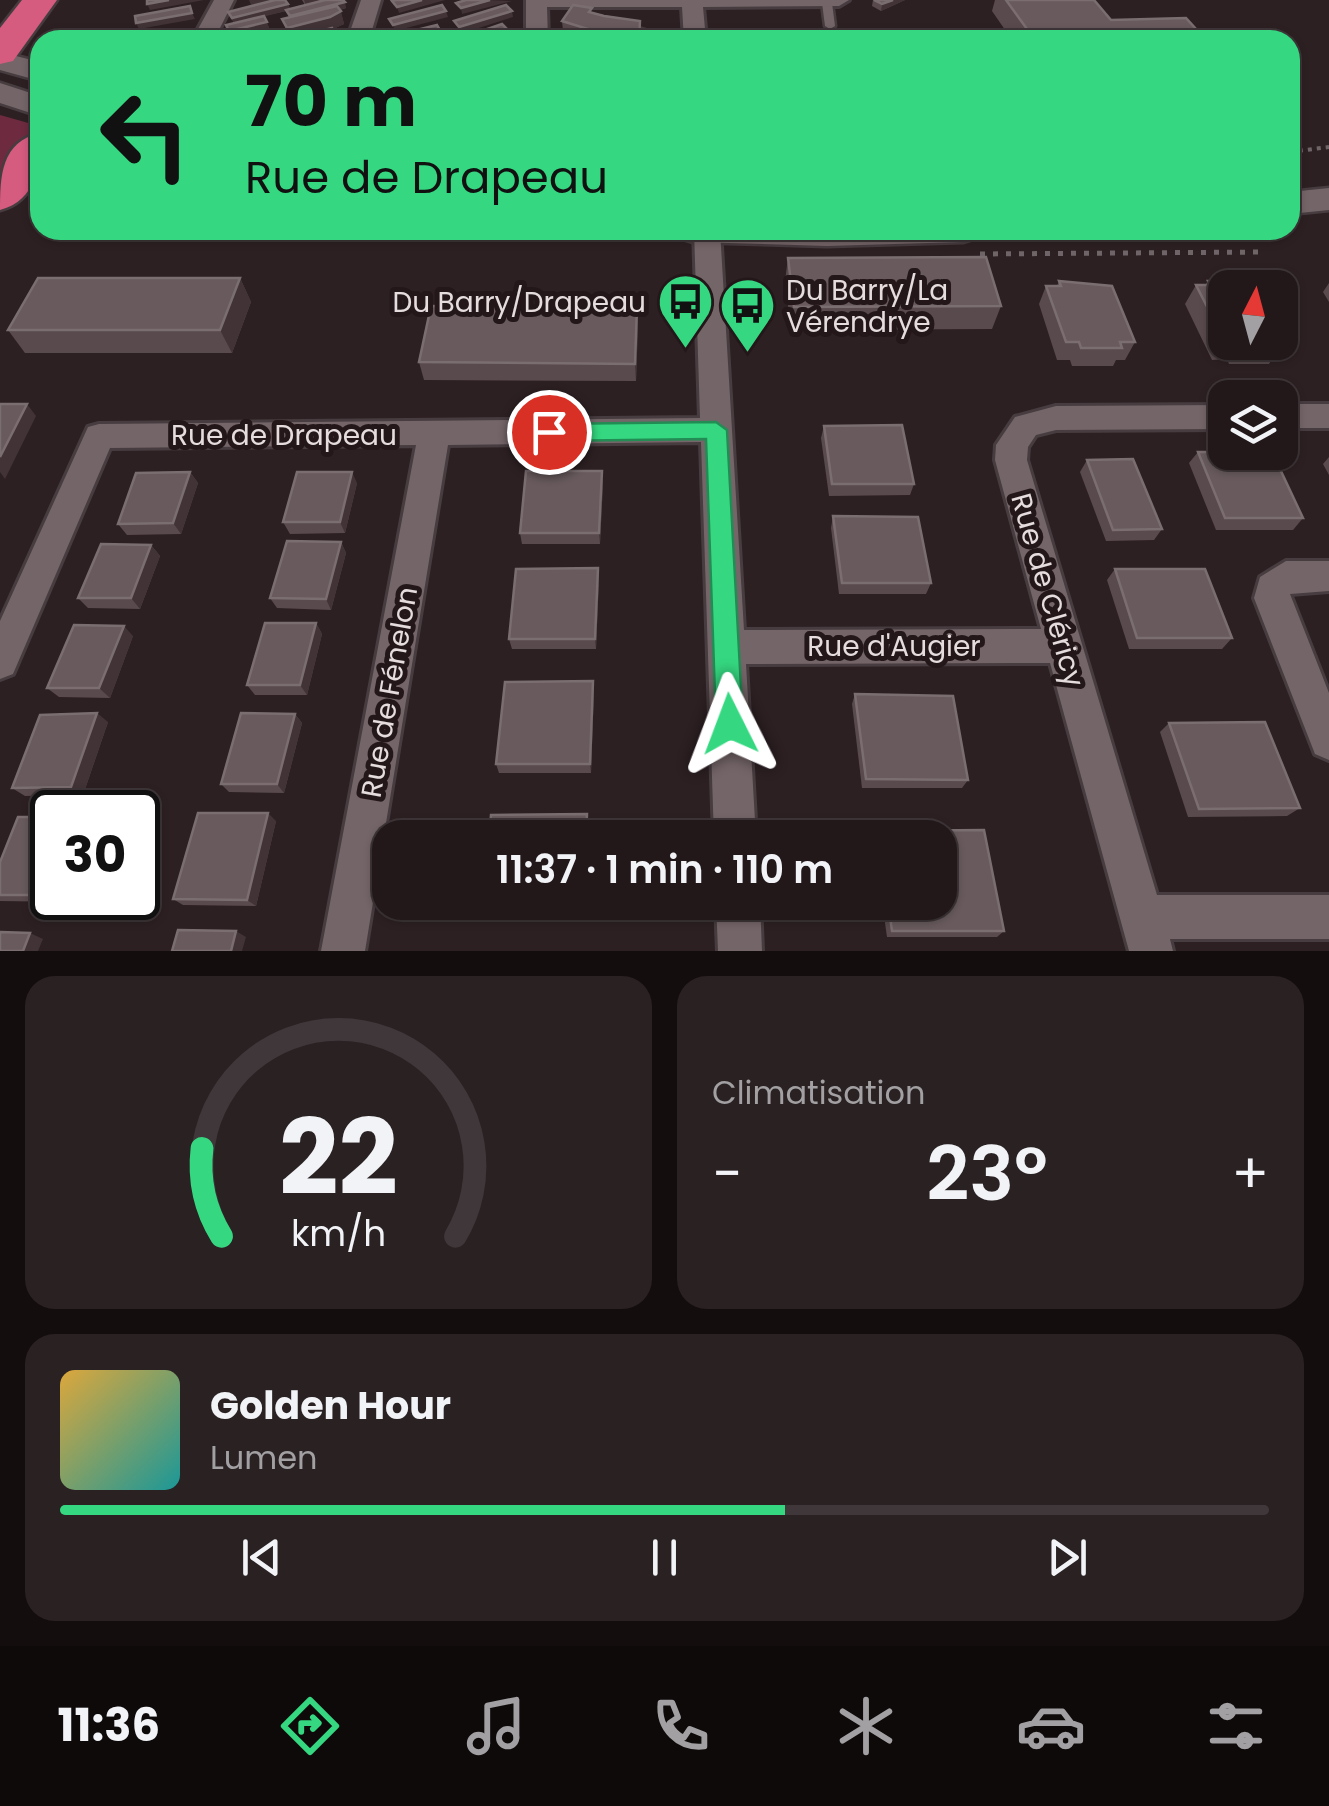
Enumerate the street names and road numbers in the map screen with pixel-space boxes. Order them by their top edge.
street label: Rue de Drapeau [171,416,397,455]
street label: Rue de Cléricy [1001,489,1094,692]
street label: Rue de Fénelon [352,584,427,800]
street label: Rue d'Augier [807,627,981,666]

